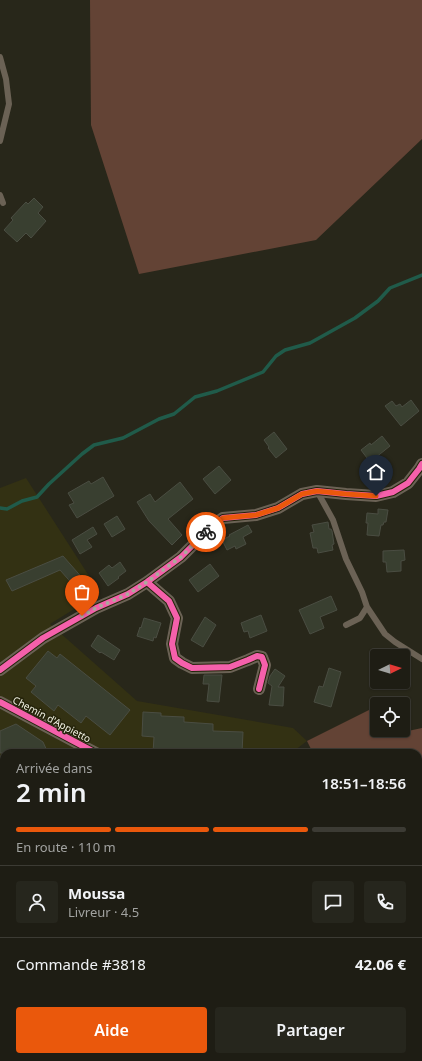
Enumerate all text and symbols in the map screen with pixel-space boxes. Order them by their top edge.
pin [359,455,393,496]
icon: home [365,461,387,483]
courier [186,512,226,552]
icon: bike [195,521,217,543]
pin [65,575,99,616]
icon: bag [71,581,93,603]
north arrow [370,649,410,689]
map controls [370,649,410,737]
street label: Chemin d'Appietto [10,692,94,746]
button: locate [370,697,410,737]
text: Arrivée dans [16,759,93,777]
text: 18:51–18:56 [322,773,406,793]
text: 2 min [16,774,87,810]
text: En route · 110 m [16,838,116,856]
button: person [16,881,58,923]
button: chat [312,881,354,923]
button: phone [364,881,406,923]
text: Moussa [68,883,125,903]
text: Livreur · 4.5 [68,903,139,921]
text: Commande #3818 [16,954,146,974]
text: 42.06 € [355,954,406,974]
button: Aide [16,1007,207,1053]
button: Partager [215,1007,406,1053]

